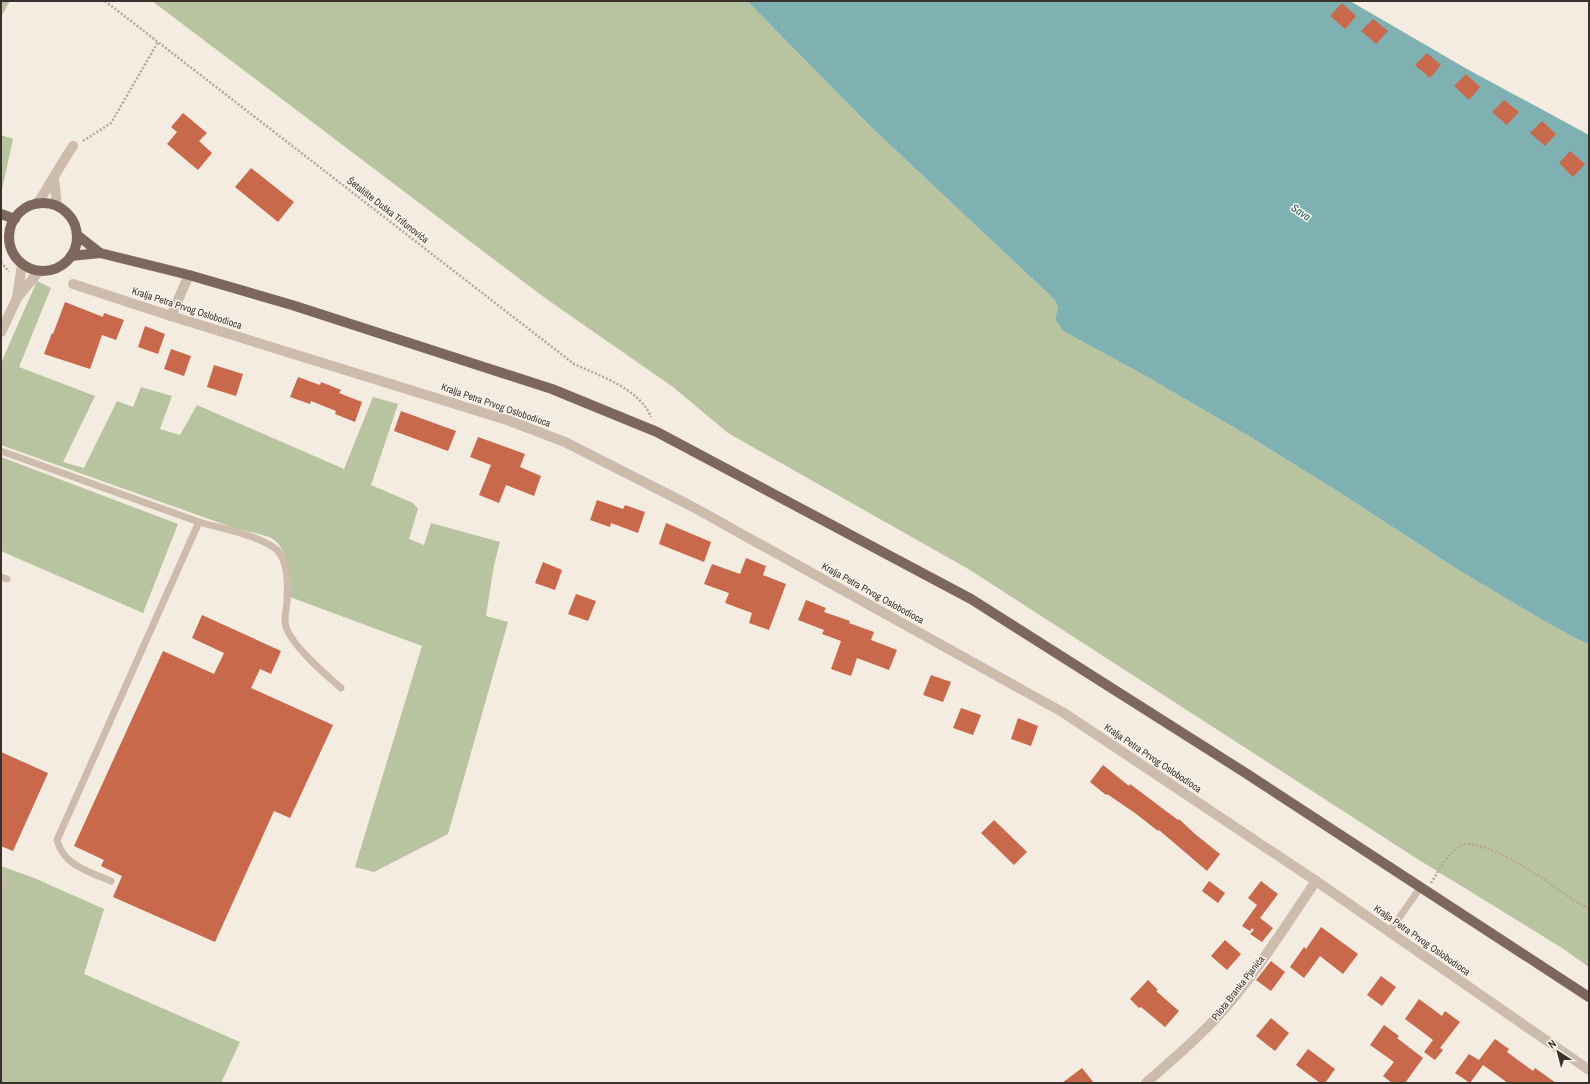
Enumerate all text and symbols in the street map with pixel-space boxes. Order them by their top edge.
street label: Šetalište Duška Trifunovića [344,174,432,246]
water label: Sava [1289,200,1313,224]
street label: Kralja Petra Prvog Oslobodioca [130,284,244,332]
street label: Kralja Petra Prvog Oslobodioca [440,380,553,430]
street label: Kralja Petra Prvog Oslobodioca [820,559,927,627]
street label: Kralja Petra Prvog Oslobodioca [1102,720,1205,796]
street label: Kralja Petra Prvog Oslobodioca [1371,902,1473,979]
street label: Pilota Branka Pjanića [1209,953,1268,1023]
north arrow [1538,1032,1578,1072]
text: N [1545,1036,1559,1051]

